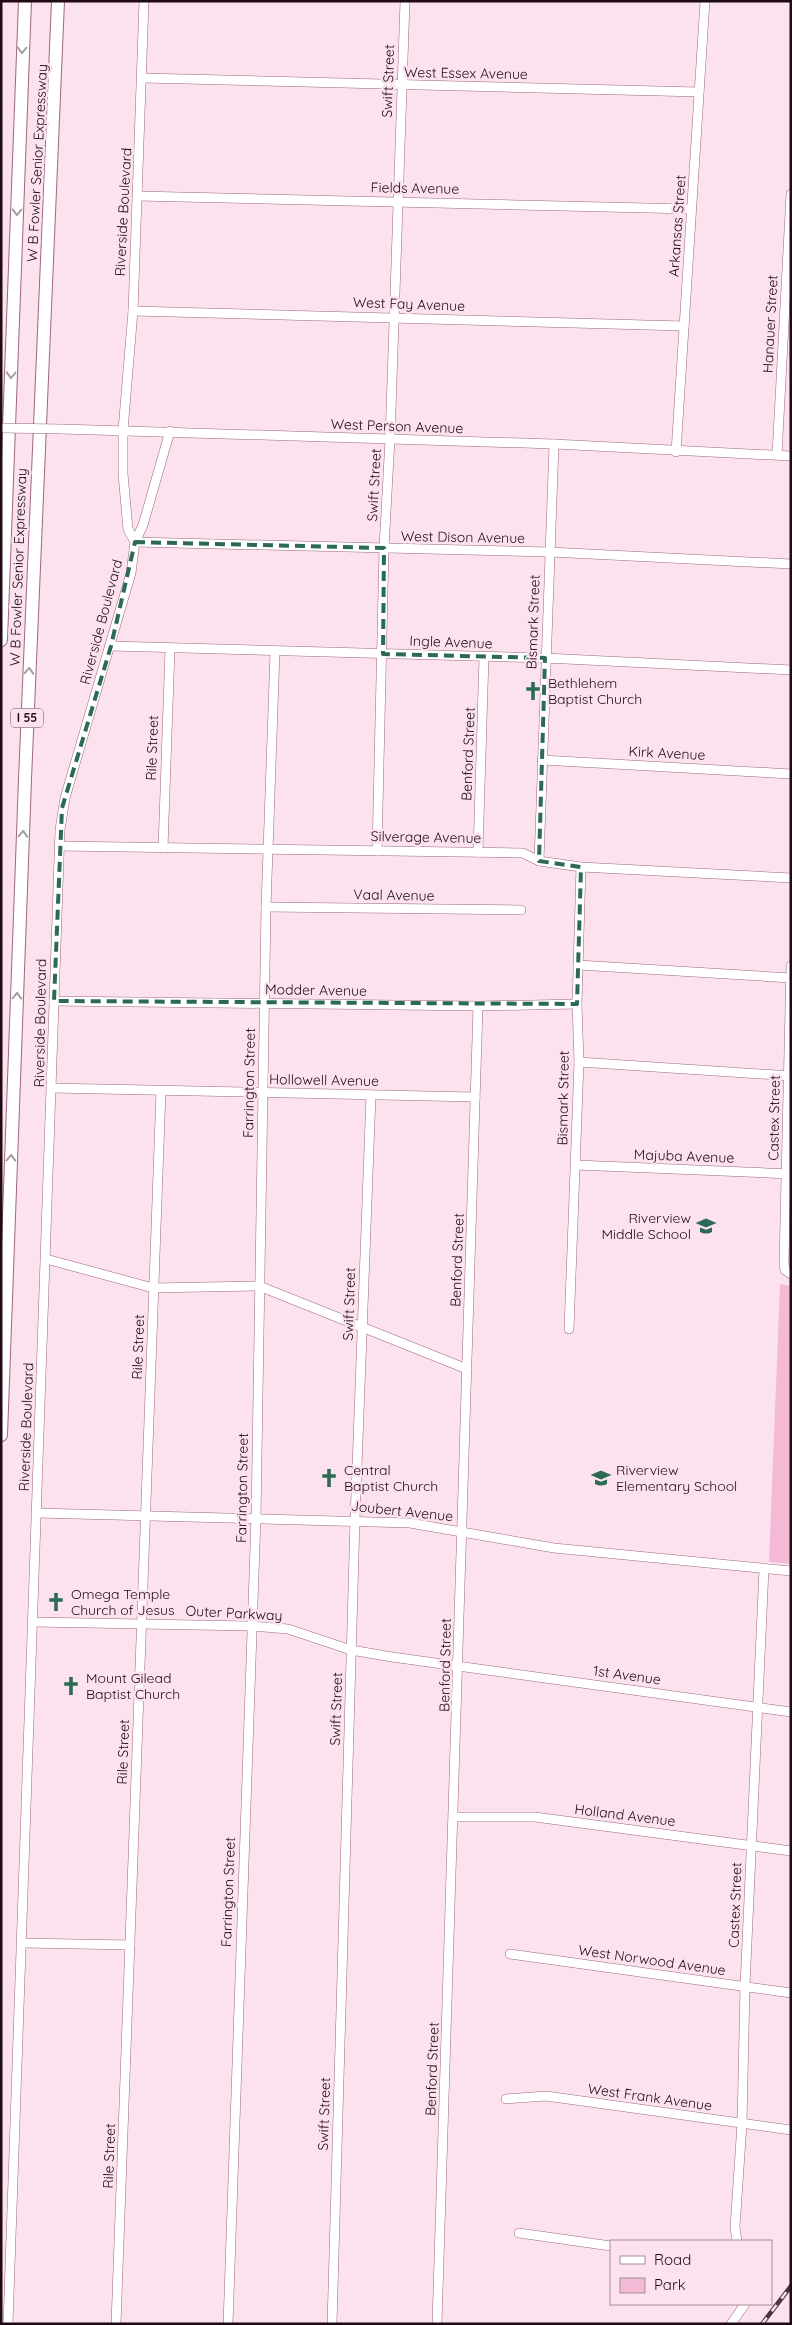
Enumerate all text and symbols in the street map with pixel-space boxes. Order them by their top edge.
street label: Swift Street [378,44,398,118]
one-way arrow [17,46,28,54]
street label: West Essex Avenue [404,63,528,83]
street label: W B Fowler Senior Expressway [23,64,51,262]
street label: Riverside Boulevard [111,147,135,277]
street label: Arkansas Street [664,174,690,278]
street label: Fields Avenue [371,178,460,198]
one-way arrow [12,209,22,217]
street label: Hanauer Street [758,274,782,374]
street label: West Fay Avenue [353,293,465,315]
one-way arrow [6,371,16,379]
street label: West Person Avenue [330,415,464,437]
street label: Swift Street [363,448,385,522]
street label: W B Fowler Senior Expressway [6,468,30,666]
street label: West Dison Avenue [401,527,525,547]
street label: Riverside Boulevard [76,558,126,686]
street label: Bismark Street [522,574,544,670]
street label: Ingle Avenue [409,632,493,652]
one-way arrow [24,667,35,675]
place label: Bethlehem Baptist Church [548,674,642,708]
church icon: Bethlehem Baptist Church [522,680,544,702]
street label: Benford Street [457,707,479,801]
road number: I 55 [11,708,43,728]
street label: Rile Street [142,715,162,781]
street label: Kirk Avenue [628,742,706,764]
street label: Silverage Avenue [370,827,482,847]
one-way arrow [18,829,28,837]
street label: Vaal Avenue [353,885,435,905]
street label: Riverside Boulevard [30,959,50,1087]
street label: Modder Avenue [265,980,367,1000]
one-way arrow [12,992,22,1000]
street label: Farrington Street [239,1028,259,1138]
street label: Bismark Street [553,1050,573,1146]
street label: Hollowell Avenue [269,1070,379,1090]
street label: Castex Street [764,1075,784,1161]
street label: Majuba Avenue [633,1145,735,1167]
one-way arrow [6,1154,16,1162]
place label: Riverview Middle School [601,1209,691,1243]
street label: Benford Street [446,1213,468,1307]
school or university icon: Riverview Middle School [695,1215,717,1237]
street label: Swift Street [339,1267,359,1341]
street label: Rile Street [128,1314,148,1380]
street label: Riverside Boulevard [15,1362,37,1492]
street label: Farrington Street [232,1433,252,1543]
place label: Central Baptist Church [344,1461,438,1495]
place label: Riverview Elementary School [616,1461,737,1495]
church icon: Central Baptist Church [318,1467,340,1489]
school or university icon: Riverview Elementary School [590,1467,612,1489]
street label: Joubert Avenue [350,1497,454,1525]
place label: Omega Temple Church of Jesus [71,1585,175,1619]
church icon: Omega Temple Church of Jesus [45,1591,67,1613]
street label: Outer Parkway [185,1601,283,1625]
street label: Benford Street [435,1618,455,1712]
street label: 1st Avenue [592,1661,662,1689]
place label: Mount Gilead Baptist Church [86,1669,180,1703]
street label: Swift Street [326,1672,346,1746]
church icon: Mount Gilead Baptist Church [60,1675,82,1697]
street label: Rile Street [113,1719,133,1785]
street label: Holland Avenue [573,1800,677,1830]
street label: Farrington Street [217,1836,239,1947]
street label: Castex Street [725,1862,745,1948]
street label: West Norwood Avenue [577,1941,727,1979]
street label: Benford Street [421,2022,443,2116]
street label: Swift Street [314,2077,334,2151]
street label: West Frank Avenue [587,2079,713,2115]
street label: Rile Street [99,2123,119,2189]
legend [610,2240,772,2305]
text: Road [654,2250,691,2269]
text: Park [654,2275,686,2294]

